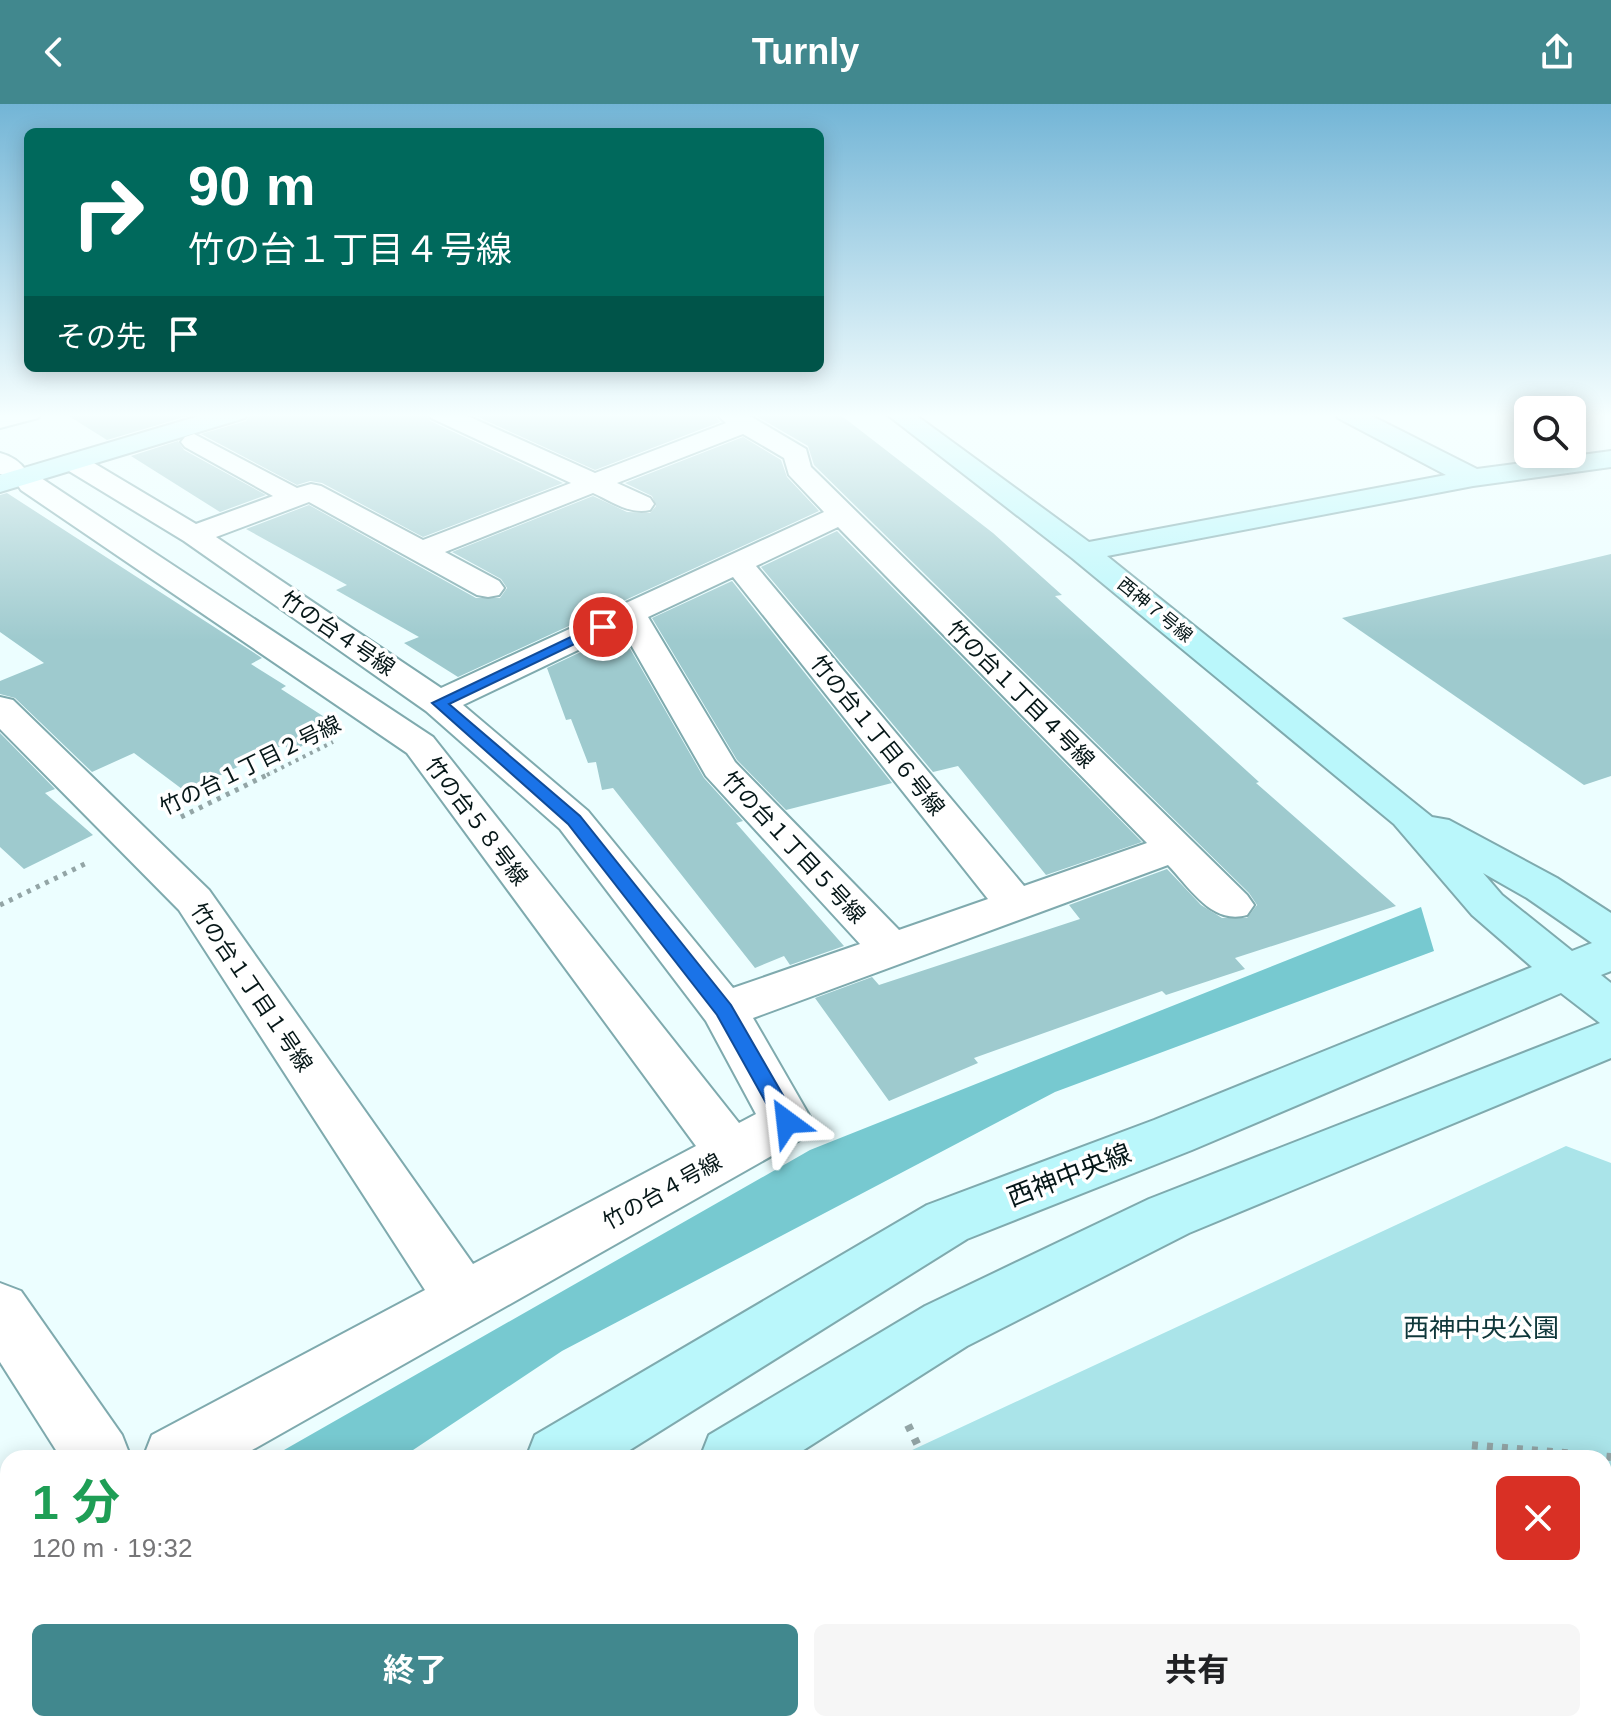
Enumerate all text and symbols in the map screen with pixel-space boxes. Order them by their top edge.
icon: back [32,30,76,74]
icon: share [1535,30,1579,74]
text: Turnly [752,31,859,72]
text: 90 m [188,154,316,217]
icon: right [56,160,160,264]
text: 竹の台１丁目４号線 [188,229,512,270]
icon: arrive [162,312,206,356]
text: その先 [56,320,146,353]
map controls [1514,396,1586,468]
button: search [1514,396,1586,468]
street label: 西神７号線 [1114,574,1196,646]
street label: 竹の台４号線 [276,586,399,681]
pin [569,593,637,661]
icon: arrive [581,605,625,649]
street label: 竹の台１丁目４号線 [942,616,1099,773]
street label: 竹の台１丁目６号線 [806,651,950,820]
street label: 竹の台１丁目２号線 [156,711,345,820]
street label: 竹の台５８号線 [420,752,533,890]
street label: 竹の台１丁目５号線 [717,766,870,928]
street label: 竹の台１丁目１号線 [186,898,317,1076]
position arrow [745,1080,829,1164]
street label: 西神中央線 [1003,1138,1135,1212]
street label: 竹の台４号線 [598,1149,726,1234]
park label: 西神中央公園 [1403,1313,1559,1343]
text: 1 分 [32,1476,120,1529]
button: close [1496,1476,1580,1560]
text: 120 m · 19:32 [32,1533,192,1563]
button: 終了 [32,1624,798,1716]
button: 共有 [814,1624,1580,1716]

